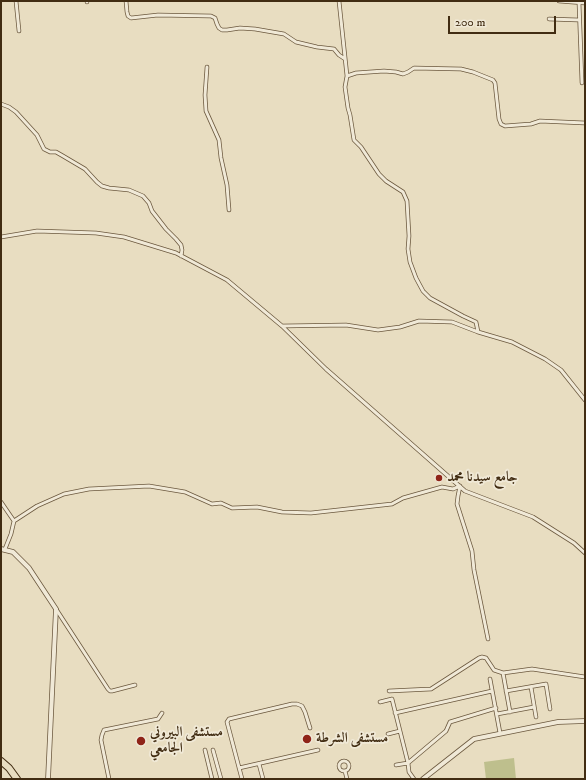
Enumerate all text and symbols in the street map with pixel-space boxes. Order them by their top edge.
scale bar [450,8,558,34]
text: 200 m [455,15,485,30]
place label: جامع سيدنا محمد [447,470,518,486]
marker: جامع سيدنا محمد [434,473,444,483]
place label: مستشفى البيروني الجامعي [150,725,223,758]
place label: مستشفى الشرطة [316,731,388,747]
marker: مستشفى الشرطة [301,733,313,745]
marker: مستشفى البيروني الجامعي [135,735,147,747]

